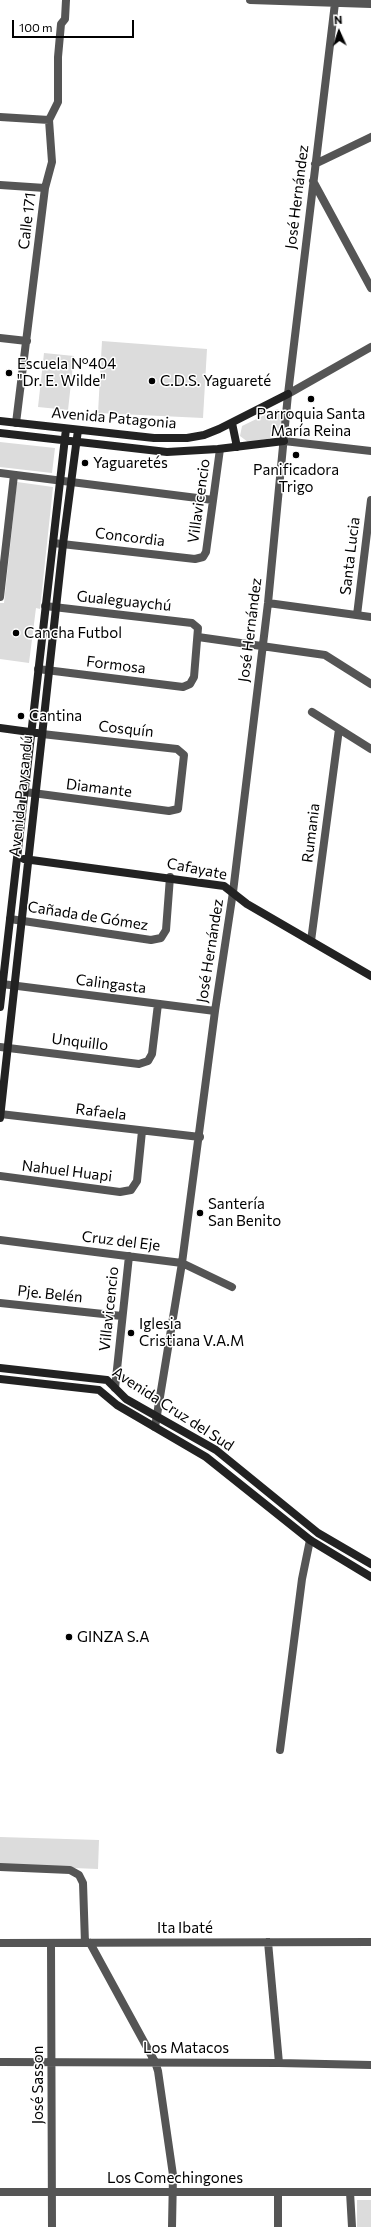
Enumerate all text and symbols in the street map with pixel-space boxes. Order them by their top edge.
scale bar [14,12,136,38]
north arrow [319,12,359,52]
text: N [334,13,343,26]
text: 100 m [19,20,53,34]
street label: José Hernández [282,144,312,250]
street label: Calle 171 [15,191,39,251]
place label: Escuela Nº404 "Dr. E. Wilde" [17,355,116,390]
marker: Escuela Nº404 "Dr. E. Wilde" [4,368,14,378]
place label: C.D.S. Yaguareté [160,372,271,390]
marker: C.D.S. Yaguareté [147,376,157,386]
marker: Parroquia Santa María Reina [306,394,316,404]
street label: Avenida Patagonia [51,404,177,432]
place label: Parroquia Santa María Reina [257,405,365,440]
marker: Panificadora Trigo [291,450,301,460]
place label: Yaguaretés [93,454,168,472]
marker: Yaguaretés [80,458,90,468]
street label: Villavicencio [184,458,214,544]
place label: Panificadora Trigo [253,461,339,496]
street label: Santa Lucia [336,516,364,596]
street label: Concordia [94,524,166,550]
street label: José Hernández [235,577,265,683]
street label: Gualeguaychú [76,587,172,615]
place label: Cancha Futbol [24,624,122,642]
marker: Cancha Futbol [11,628,21,638]
street label: Formosa [85,652,147,678]
place label: Cantina [29,707,82,725]
marker: Cantina [16,711,26,721]
street label: Cosquín [97,717,155,741]
street label: Avenida Paysandú [6,734,36,858]
street label: Diamante [65,775,133,801]
street label: Rumania [298,802,324,864]
street label: Cafayate [165,854,229,884]
street label: Cañada de Gómez [26,898,150,934]
street label: José Hernández [193,898,227,1004]
street label: Calingasta [75,971,147,997]
street label: Unquillo [51,1030,109,1054]
street label: Rafaela [75,1100,127,1124]
street label: Nahuel Huapi [21,1157,113,1185]
place label: Santería San Benito [208,1195,281,1230]
marker: Santería San Benito [195,1208,205,1218]
street label: Cruz del Eje [81,1227,161,1255]
street label: Villavicencio [96,1266,122,1352]
street label: Pje. Belén [17,1282,83,1306]
place label: Iglesia Cristiana V.A.M [139,1315,244,1350]
marker: Iglesia Cristiana V.A.M [126,1328,136,1338]
street label: Avenida Cruz del Sud [109,1363,237,1455]
place label: GINZA S.A [77,1628,149,1646]
marker: GINZA S.A [64,1632,74,1642]
street label: Ita Ibaté [157,1919,213,1937]
street label: Los Matacos [143,2039,229,2057]
street label: José Sasson [29,2046,47,2124]
street label: Los Comechingones [107,2169,243,2187]

